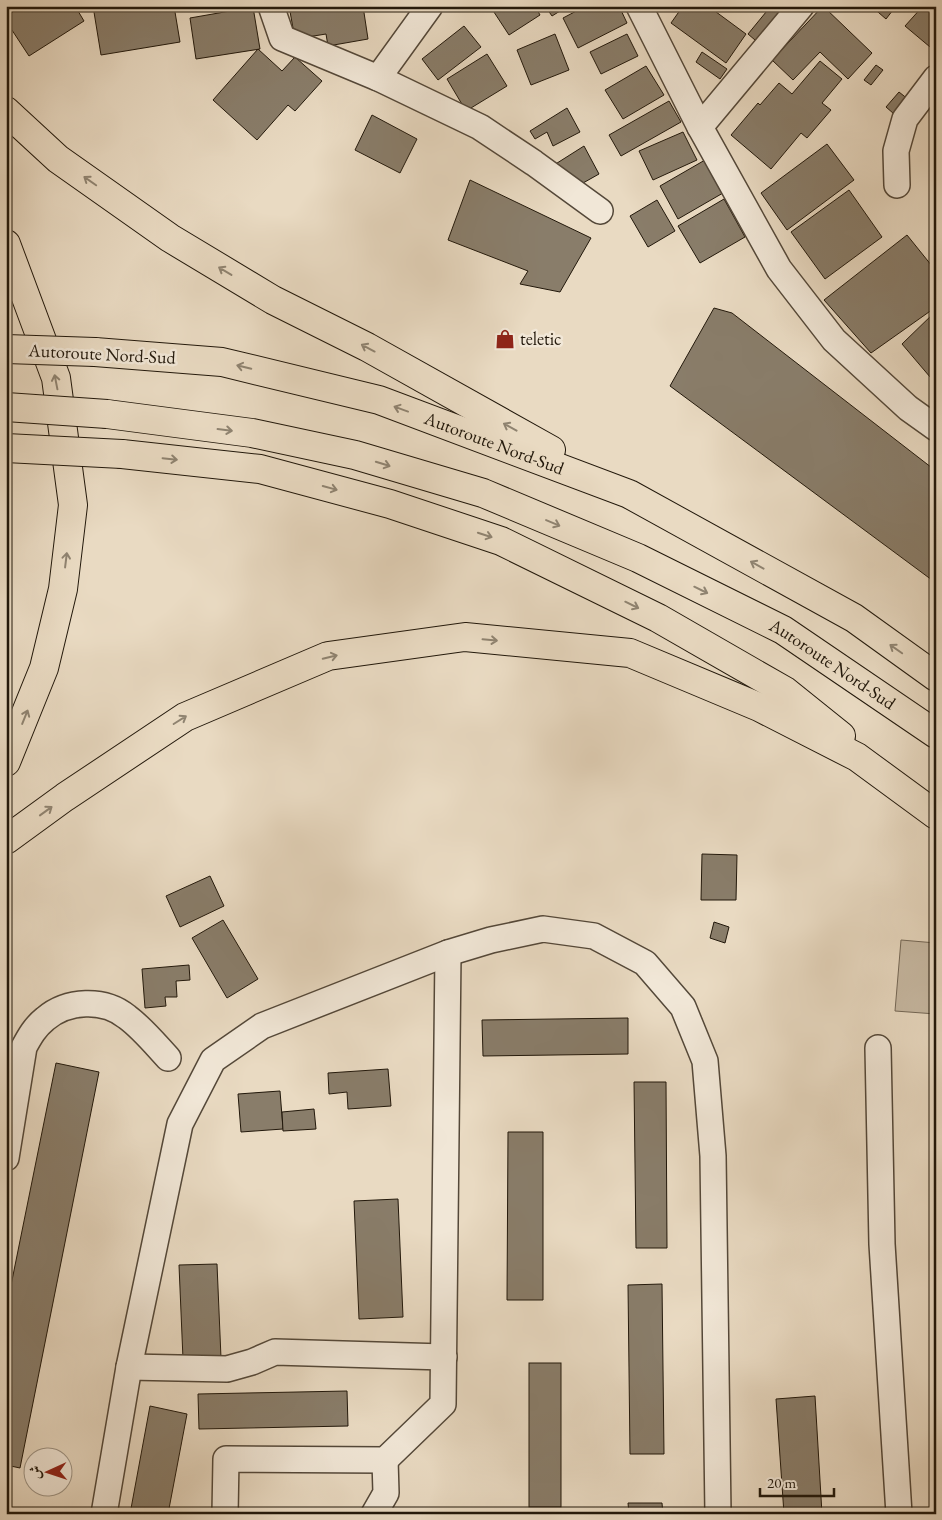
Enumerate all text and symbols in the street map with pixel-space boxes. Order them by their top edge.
one-way arrow [83,176,97,186]
one-way arrow [219,266,233,276]
place label: teletic [520,327,561,350]
shop icon: teletic [494,328,516,350]
street label: Autoroute Nord-Sud [27,338,177,369]
one-way arrow [361,343,376,353]
one-way arrow [236,362,252,371]
one-way arrow [51,374,60,390]
one-way arrow [394,404,409,413]
street label: Autoroute Nord-Sud [420,406,568,480]
one-way arrow [503,422,518,432]
one-way arrow [216,425,232,435]
one-way arrow [162,455,178,464]
one-way arrow [375,459,391,469]
one-way arrow [321,483,337,493]
one-way arrow [545,518,560,528]
one-way arrow [477,531,493,541]
one-way arrow [61,553,71,569]
one-way arrow [750,560,765,569]
one-way arrow [693,586,708,595]
one-way arrow [624,600,639,610]
street label: Autoroute Nord-Sud [765,613,901,715]
one-way arrow [482,635,498,644]
one-way arrow [889,644,903,654]
one-way arrow [321,651,337,661]
one-way arrow [21,709,30,724]
one-way arrow [173,715,187,725]
one-way arrow [39,806,53,816]
north arrow [22,1448,72,1498]
text: ش [26,1465,44,1480]
scale bar [760,1465,833,1497]
text: 20 m [767,1473,796,1492]

